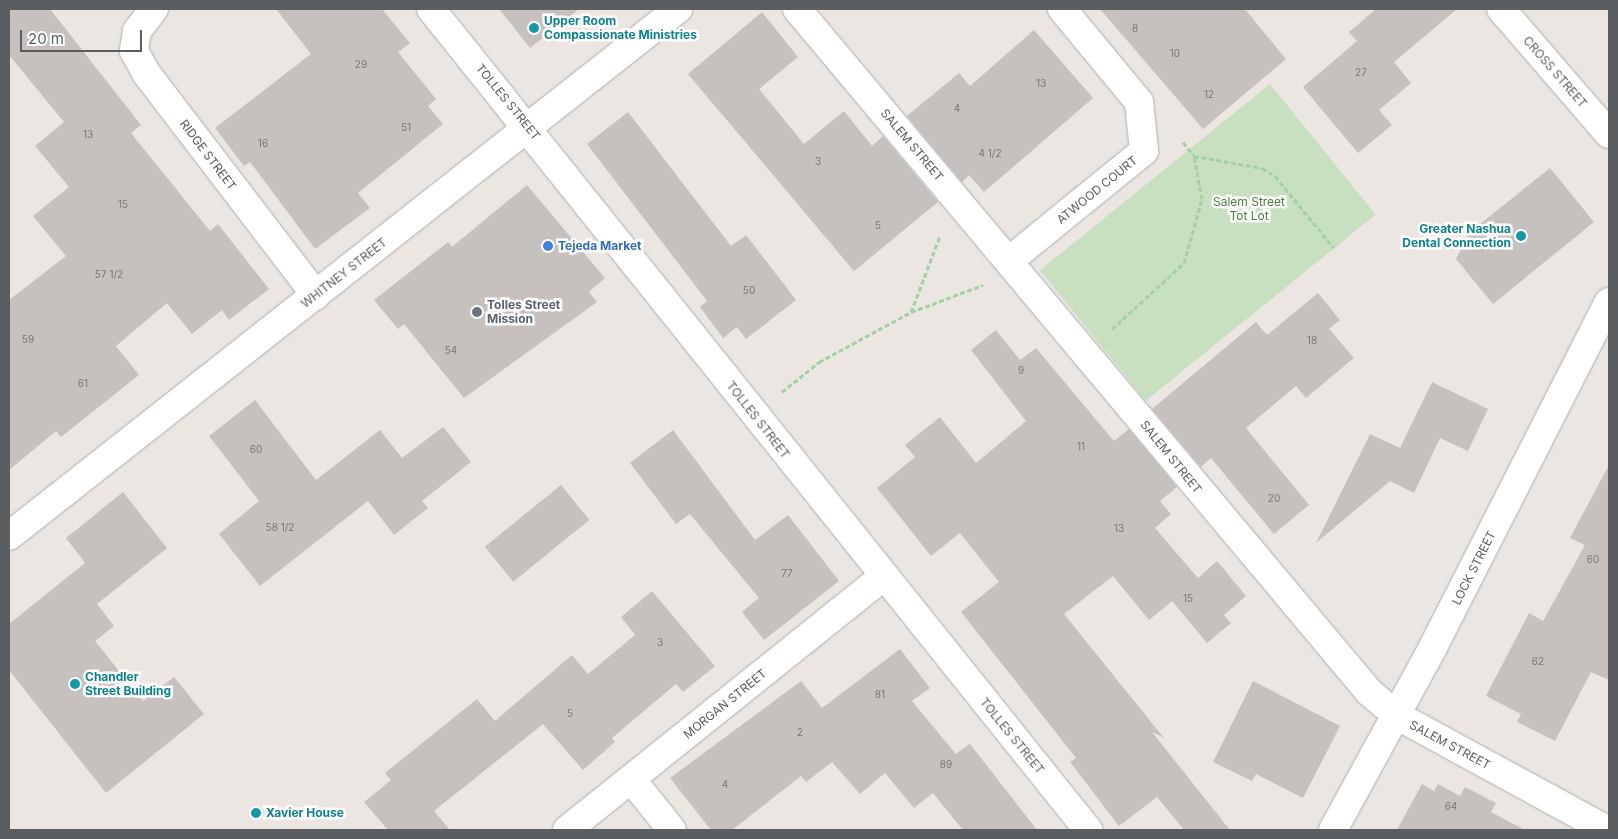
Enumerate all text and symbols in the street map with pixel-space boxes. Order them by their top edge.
place label: Upper Room Compassionate Ministries [544,14,697,42]
scale bar [22,20,145,52]
marker: Upper Room Compassionate Ministries [528,22,540,34]
house number: 8 [1132,23,1138,35]
text: 20 m [28,29,64,48]
street label: CROSS STREET [1520,33,1590,111]
house number: 10 [1170,48,1180,60]
house number: 29 [355,59,367,71]
street label: TOLLES STREET [473,61,543,143]
house number: 27 [1355,67,1367,79]
house number: 13 [1036,78,1046,90]
house number: 12 [1204,89,1214,101]
house number: 4 [954,103,960,115]
street label: SALEM STREET [878,106,946,184]
street label: RIDGE STREET [177,117,239,193]
house number: 51 [401,122,411,134]
house number: 13 [83,129,93,141]
house number: 16 [258,138,268,150]
house number: 4 1/2 [978,148,1002,160]
street label: ATWOOD COURT [1054,153,1140,227]
house number: 3 [815,156,821,168]
park label: Salem Street Tot Lot [1213,195,1285,223]
house number: 15 [118,199,128,211]
house number: 5 [875,220,881,232]
place label: Greater Nashua Dental Connection [1402,222,1511,250]
marker: Greater Nashua Dental Connection [1515,230,1527,242]
street label: WHITNEY STREET [298,235,390,311]
place label: Tejeda Market [558,239,641,253]
marker: Tejeda Market [542,240,554,252]
house number: 57 1/2 [95,269,123,281]
house number: 50 [743,285,755,297]
place label: Tolles Street Mission [487,298,560,326]
marker: Tolles Street Mission [471,306,483,318]
house number: 59 [22,334,34,346]
house number: 18 [1307,335,1317,347]
house number: 54 [445,345,457,357]
house number: 9 [1018,365,1024,377]
house number: 61 [78,378,88,390]
street label: TOLLES STREET [723,379,793,461]
street label: SALEM STREET [1137,418,1205,496]
house number: 11 [1077,441,1085,453]
house number: 60 [250,444,262,456]
house number: 20 [1268,493,1280,505]
house number: 58 1/2 [266,522,294,534]
house number: 13 [1114,523,1124,535]
street label: LOCK STREET [1449,529,1499,607]
house number: 60 [1587,554,1599,566]
house number: 77 [781,568,793,580]
house number: 15 [1183,593,1193,605]
house number: 3 [657,637,663,649]
house number: 62 [1532,656,1544,668]
street label: MORGAN STREET [681,666,769,742]
place label: Chandler Street Building [85,670,171,698]
marker: Chandler Street Building [69,678,81,690]
house number: 81 [875,689,885,701]
street label: TOLLES STREET [977,695,1047,777]
house number: 5 [567,708,573,720]
street label: SALEM STREET [1407,718,1493,772]
house number: 2 [797,727,803,739]
house number: 89 [940,759,952,771]
house number: 4 [722,779,728,791]
house number: 64 [1445,801,1457,813]
place label: Xavier House [266,806,344,820]
marker: Xavier House [250,807,262,819]

